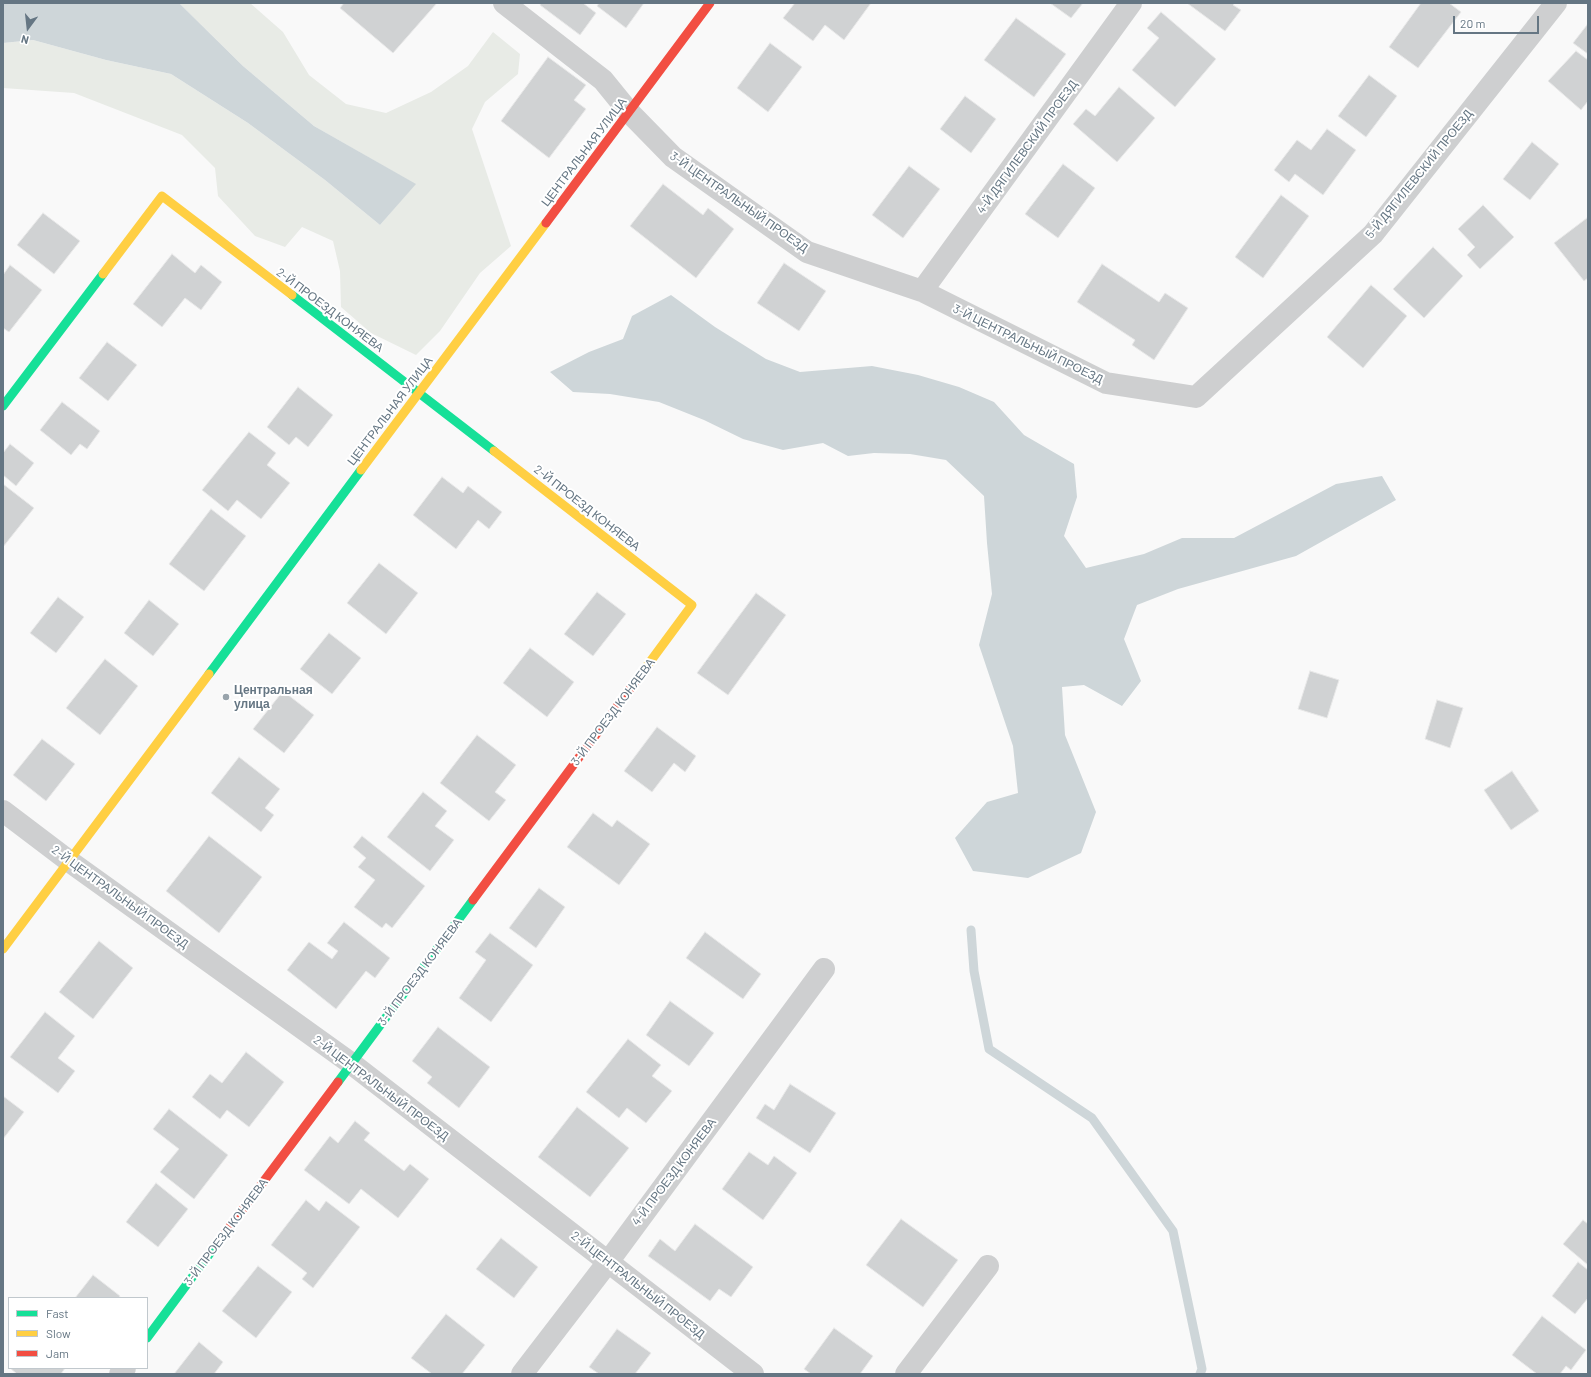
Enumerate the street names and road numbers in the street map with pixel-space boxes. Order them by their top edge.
street label: 4-Й ДЯГИЛЕВСКИЙ ПРОЕЗД [974,77,1080,217]
street label: ЦЕНТРАЛЬНАЯ УЛИЦА [538,95,630,209]
street label: 5-Й ДЯГИЛЕВСКИЙ ПРОЕЗД [1363,107,1475,241]
street label: 3-Й ЦЕНТРАЛЬНЫЙ ПРОЕЗД [667,149,811,255]
street label: 2-Й ПРОЕЗД КОНЯЕВА [274,265,386,355]
street label: 3-Й ЦЕНТРАЛЬНЫЙ ПРОЕЗД [951,301,1105,387]
street label: ЦЕНТРАЛЬНАЯ УЛИЦА [344,354,436,468]
street label: 2-Й ПРОЕЗД КОНЯЕВА [531,462,643,554]
street label: 3-Й ПРОЕЗД КОНЯЕВА [568,656,658,768]
street label: 2-Й ЦЕНТРАЛЬНЫЙ ПРОЕЗД [49,843,191,951]
street label: 3-Й ПРОЕЗД КОНЯЕВА [375,916,465,1028]
street label: 2-Й ЦЕНТРАЛЬНЫЙ ПРОЕЗД [311,1032,451,1144]
street label: 4-Й ПРОЕЗД КОНЯЕВА [629,1115,719,1229]
street label: 3-Й ПРОЕЗД КОНЯЕВА [181,1176,271,1288]
street label: 2-Й ЦЕНТРАЛЬНЫЙ ПРОЕЗД [568,1228,708,1342]

